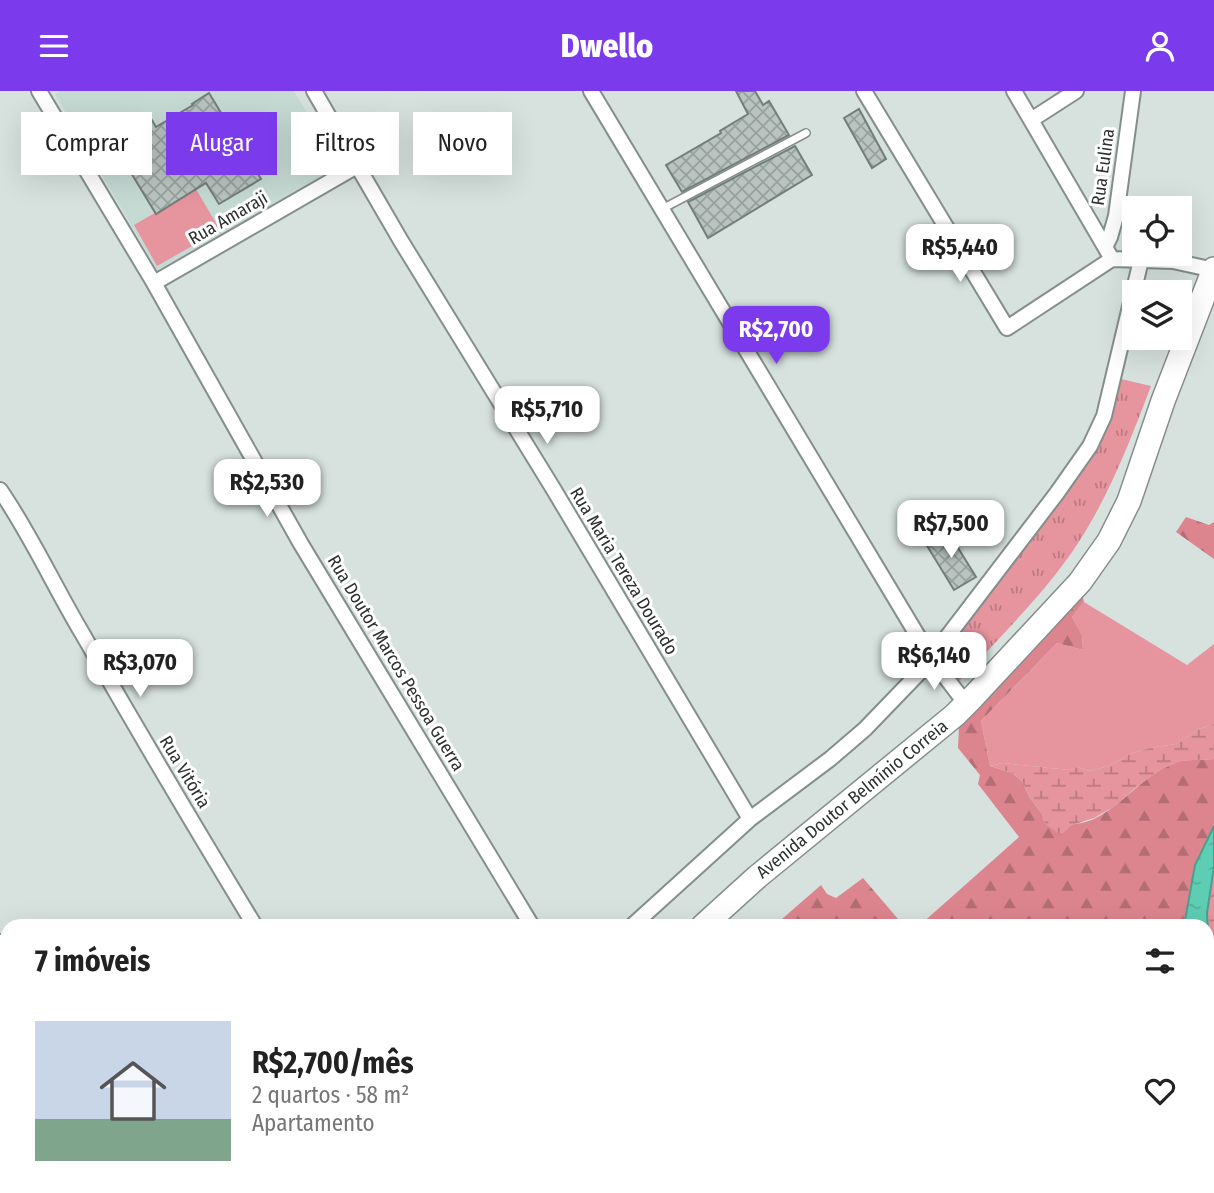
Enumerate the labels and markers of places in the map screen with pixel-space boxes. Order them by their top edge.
pin: R$5,440 [895,225,1025,284]
pin: R$2,700 [711,307,841,366]
pin: R$5,710 [482,387,612,446]
pin: R$2,530 [202,459,332,519]
pin: R$7,500 [886,501,1016,560]
pin: R$6,140 [869,633,999,692]
pin: R$3,070 [75,639,205,699]

